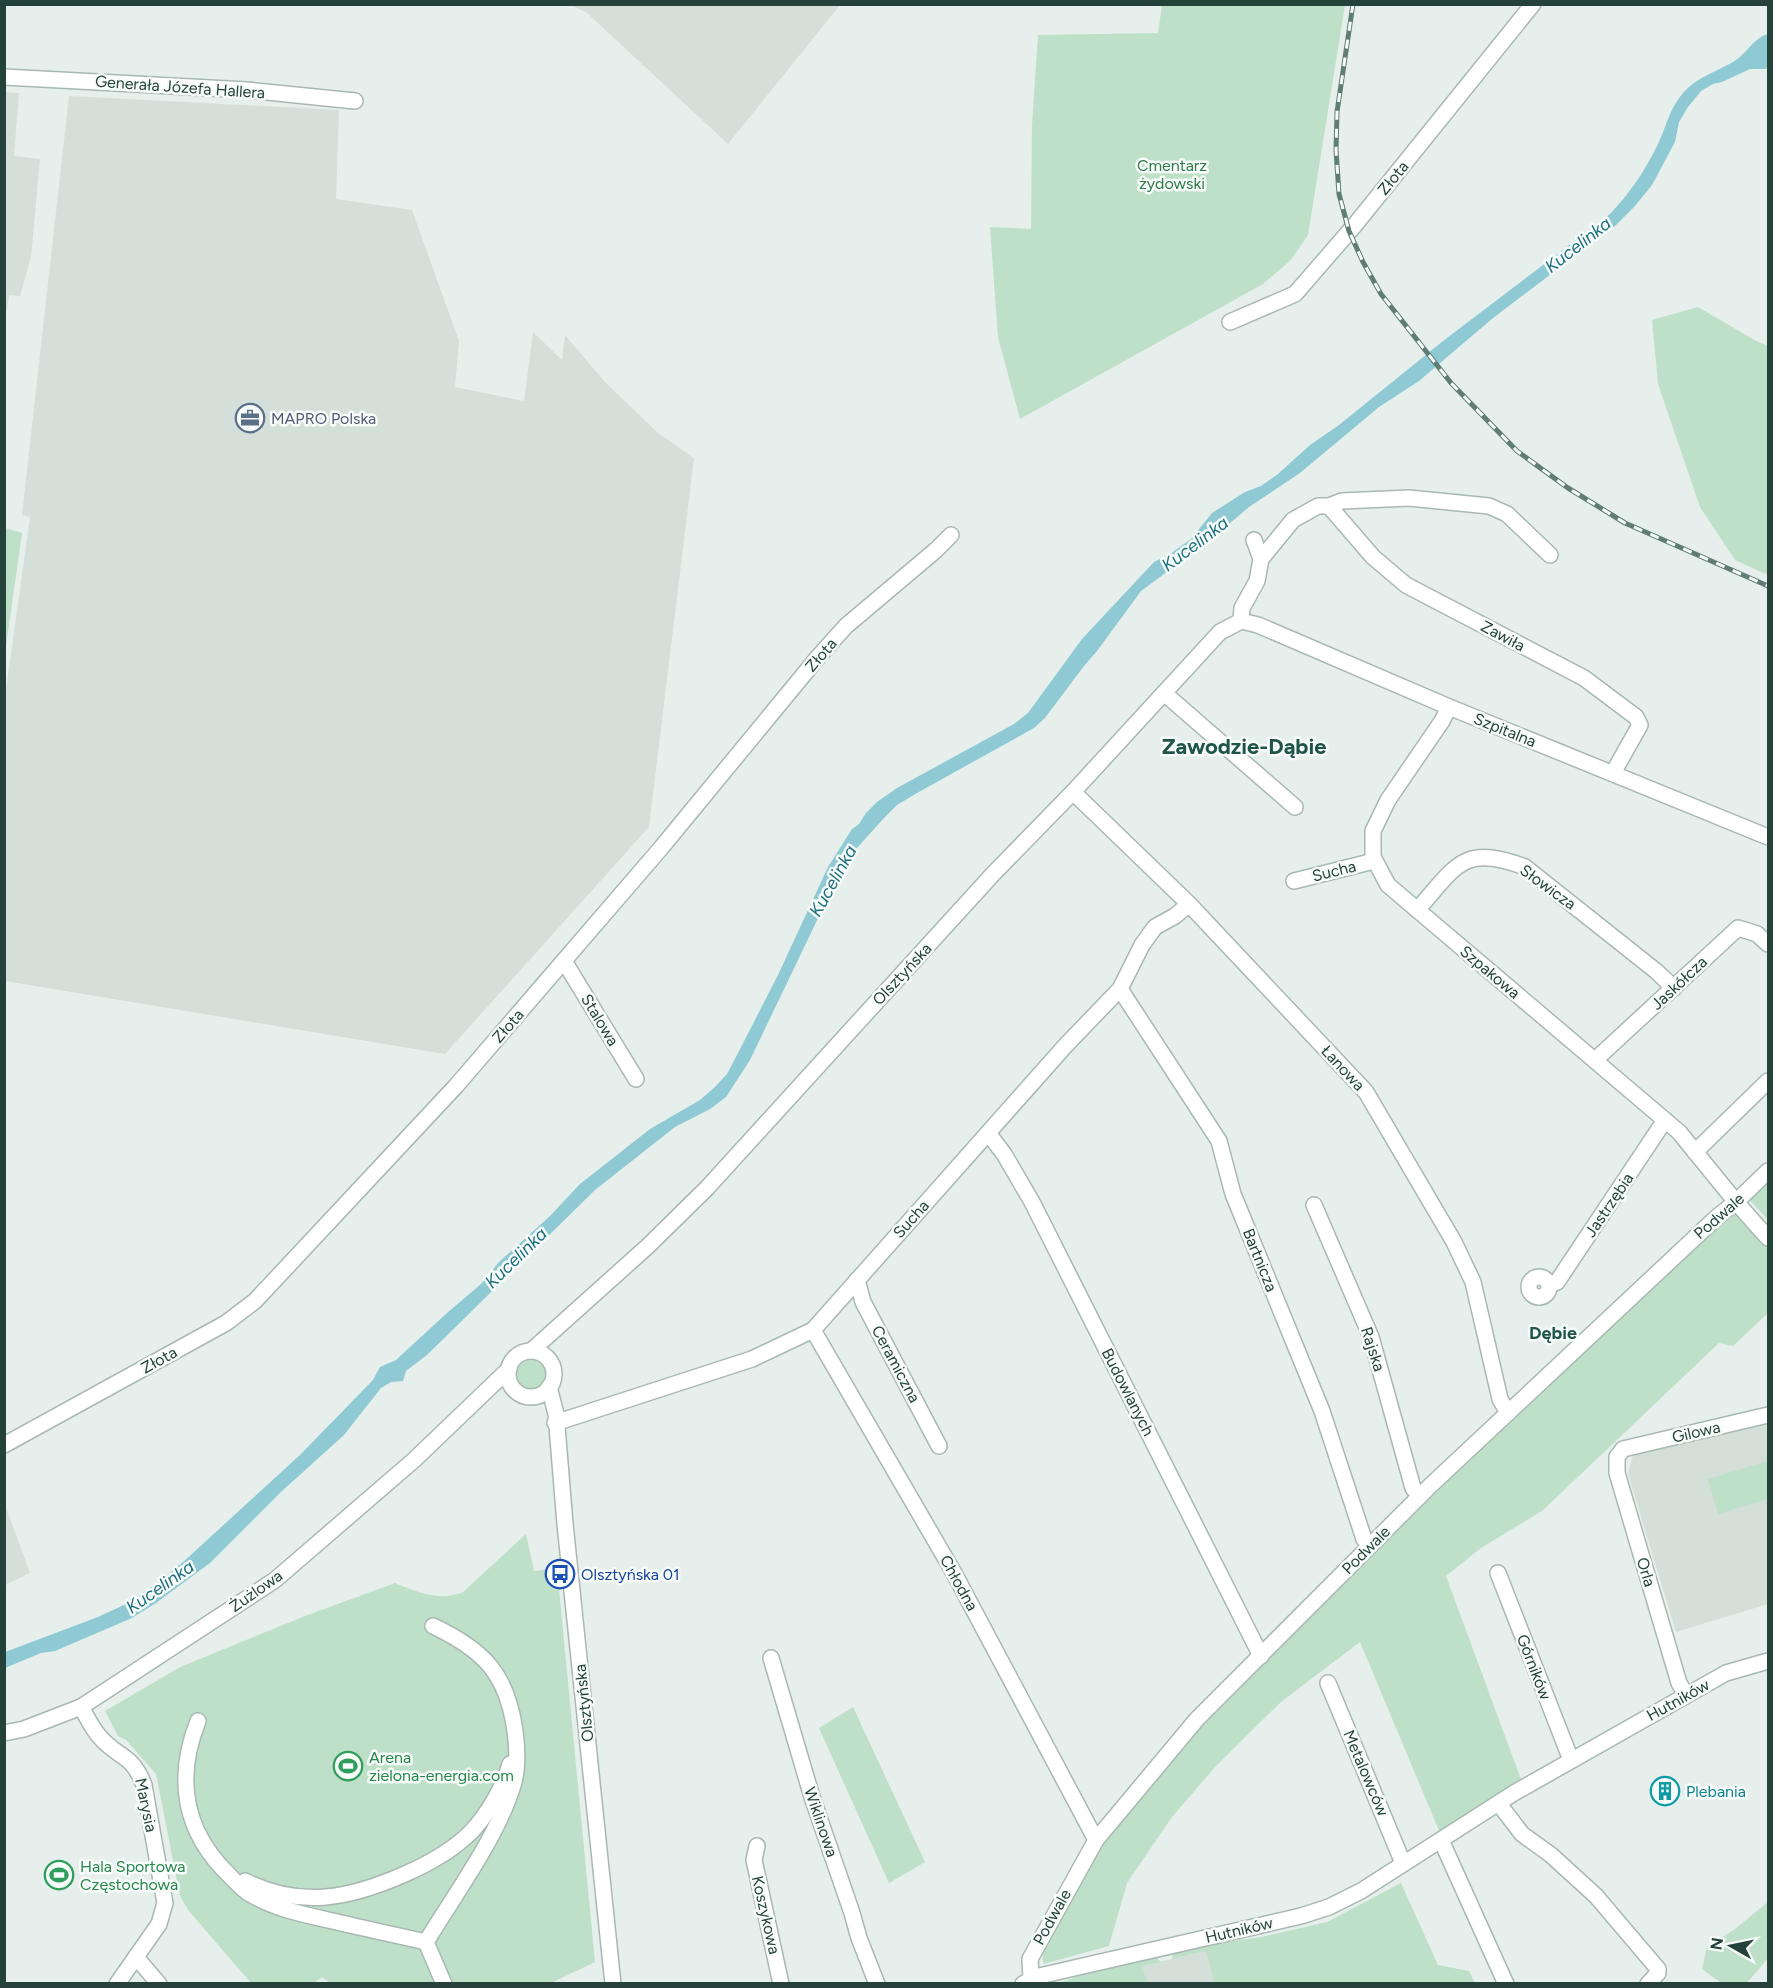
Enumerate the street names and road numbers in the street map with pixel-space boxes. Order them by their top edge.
street label: Generała Józefa Hallera [94,72,266,102]
street label: Złota [1374,157,1412,199]
street label: Zawiła [1478,617,1528,655]
street label: Złota [801,634,841,676]
street label: Szpitalna [1471,709,1539,751]
street label: Sucha [1310,856,1358,886]
street label: Słowicza [1516,860,1580,914]
street label: Olsztyńska [869,939,935,1009]
street label: Szpakowa [1456,941,1524,1003]
street label: Jaskółcza [1647,952,1711,1014]
street label: Stalowa [577,991,623,1049]
street label: Złota [488,1005,528,1047]
street label: Łanowa [1317,1041,1369,1095]
street label: Jastrzębia [1581,1169,1637,1241]
street label: Podwale [1690,1189,1748,1243]
street label: Sucha [889,1196,933,1242]
street label: Bartnicza [1239,1226,1281,1294]
street label: Ceramiczna [868,1322,924,1406]
street label: Rajska [1357,1324,1389,1374]
street label: Złota [138,1342,180,1378]
street label: Budowlanych [1098,1345,1158,1439]
street label: Gilowa [1670,1417,1722,1447]
street label: Podwale [1338,1522,1394,1578]
street label: Chłodna [936,1552,982,1614]
street label: Orla [1633,1555,1659,1589]
street label: Żużlowa [226,1566,286,1616]
street label: Górników [1513,1632,1555,1703]
street label: Olsztyńska [570,1663,598,1743]
street label: Hutników [1643,1675,1713,1725]
street label: Metalowców [1339,1727,1393,1819]
street label: Marysia [131,1776,161,1834]
street label: Wiklinowa [800,1785,842,1859]
street label: Koszykowa [748,1874,784,1956]
street label: Podwale [1029,1886,1075,1948]
street label: Hutników [1203,1913,1275,1947]

